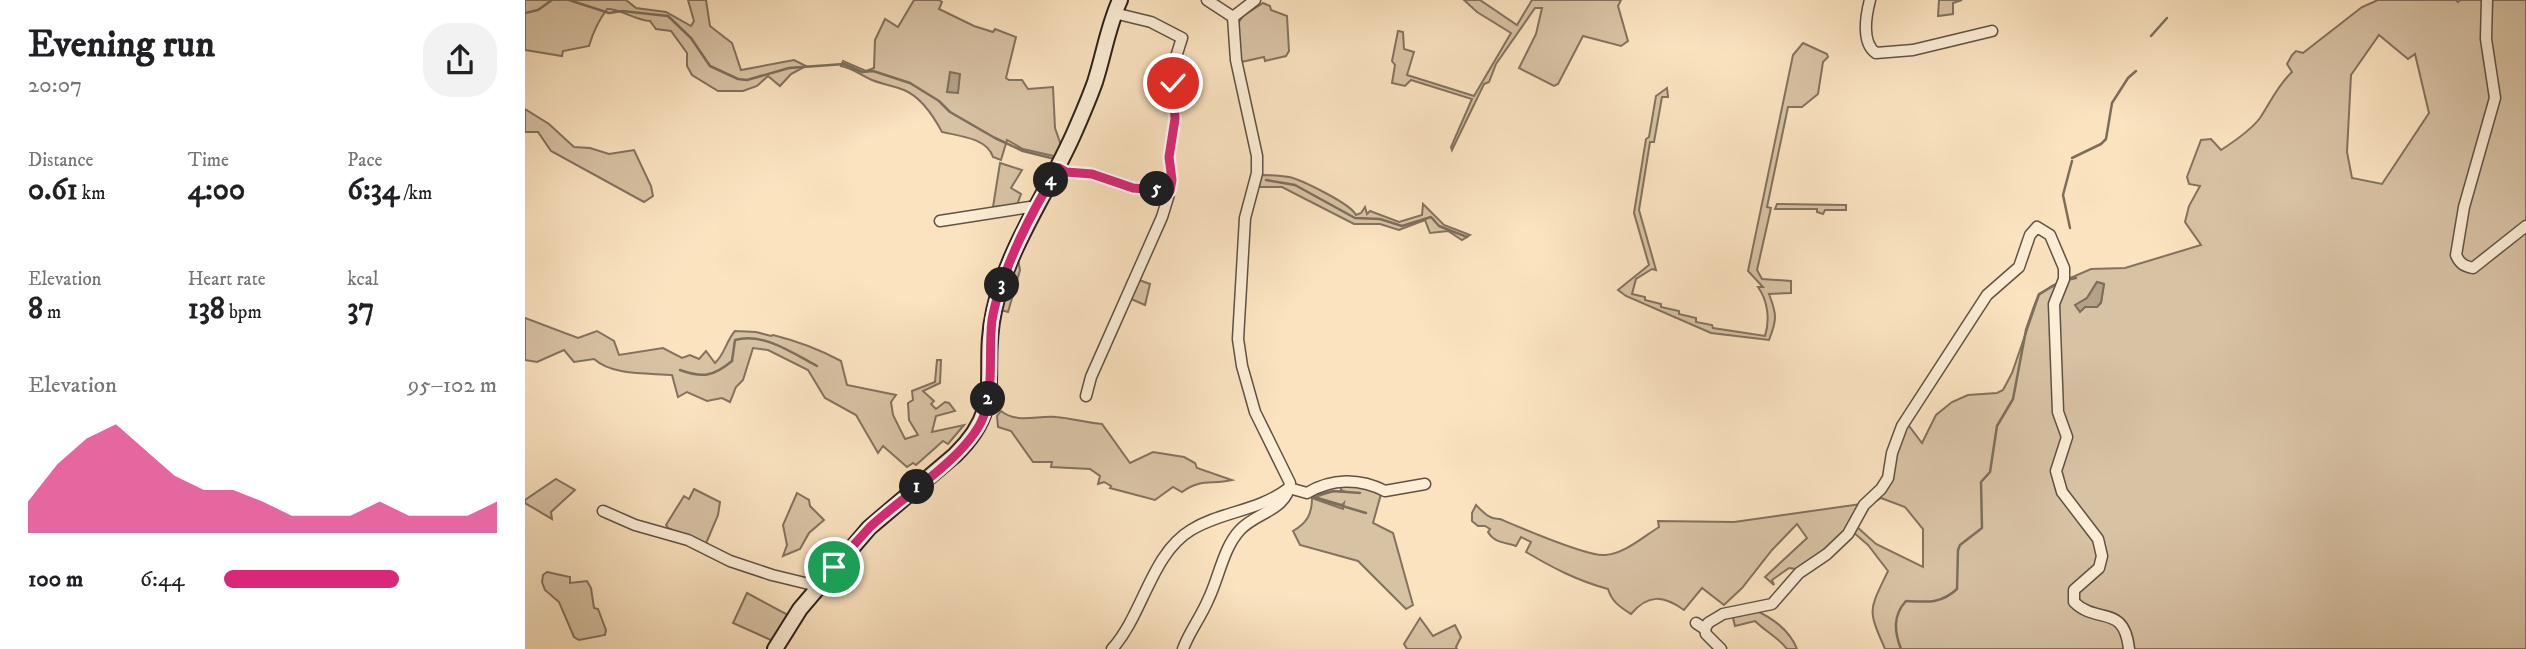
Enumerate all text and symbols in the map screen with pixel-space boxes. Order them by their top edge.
text: Evening run [28,21,215,69]
button: share [423,23,497,97]
pin [1143,53,1203,113]
icon: check [1154,64,1192,102]
text: 20:07 [28,71,82,100]
text: Distance [28,149,93,172]
text: Time [188,149,229,172]
text: Pace [347,149,382,172]
pin: 4 [1033,162,1069,198]
text: 4 [1045,168,1056,191]
text: 0.61 [28,172,78,209]
text: 4:00 [188,172,245,209]
text: 6:34 [347,172,399,209]
pin: 5 [1139,172,1175,206]
text: 5 [1152,177,1161,200]
text: km [78,182,106,205]
text: /km [399,182,432,205]
text: Elevation [28,268,102,291]
text: Heart rate [188,268,266,291]
text: kcal [347,268,379,291]
pin: 3 [985,268,1019,302]
text: 3 [998,273,1005,296]
text: 8 [28,291,43,328]
text: 138 [188,291,225,328]
text: 37 [347,291,374,328]
text: m [43,301,61,324]
text: bpm [225,301,262,324]
text: Elevation [28,371,117,400]
text: 95–102 m [408,371,497,400]
pin: 2 [971,382,1005,416]
text: 2 [983,387,992,410]
pin: 1 [899,470,935,504]
text: 1 [913,475,920,498]
pin [804,537,864,597]
icon: arrive [815,548,853,586]
text: 100 m [28,565,83,594]
text: 6:44 [140,565,184,594]

